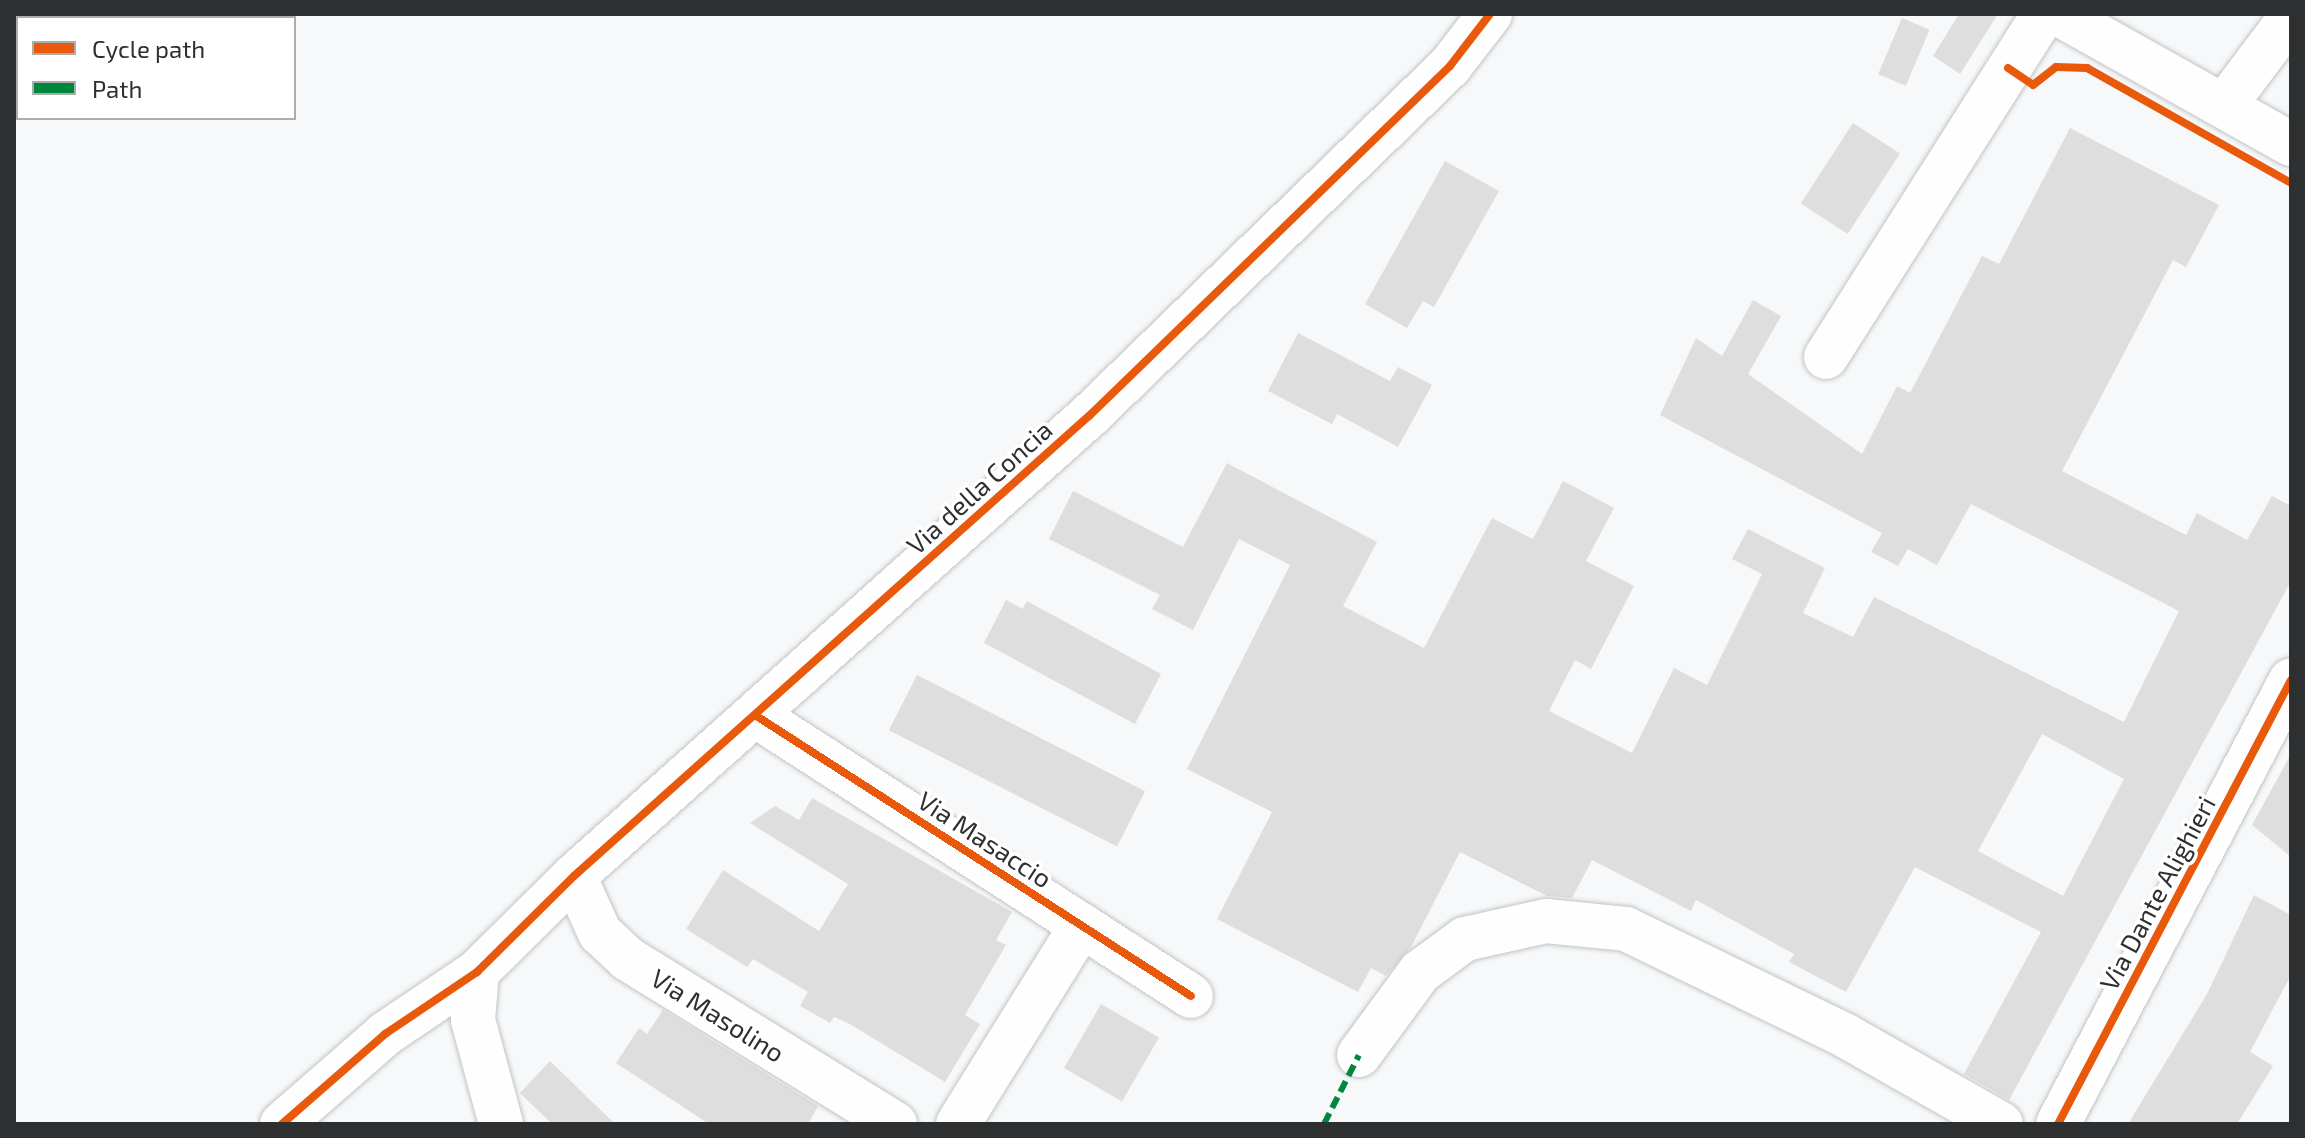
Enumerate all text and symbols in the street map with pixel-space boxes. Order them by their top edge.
legend [16,16,296,120]
text: Cycle path [92,34,205,63]
text: Path [92,74,142,103]
street label: Via della Concia [900,414,1058,560]
street label: Via Masaccio [912,784,1058,894]
street label: Via Dante Alighieri [2093,790,2221,996]
street label: Via Masolino [646,962,790,1068]

